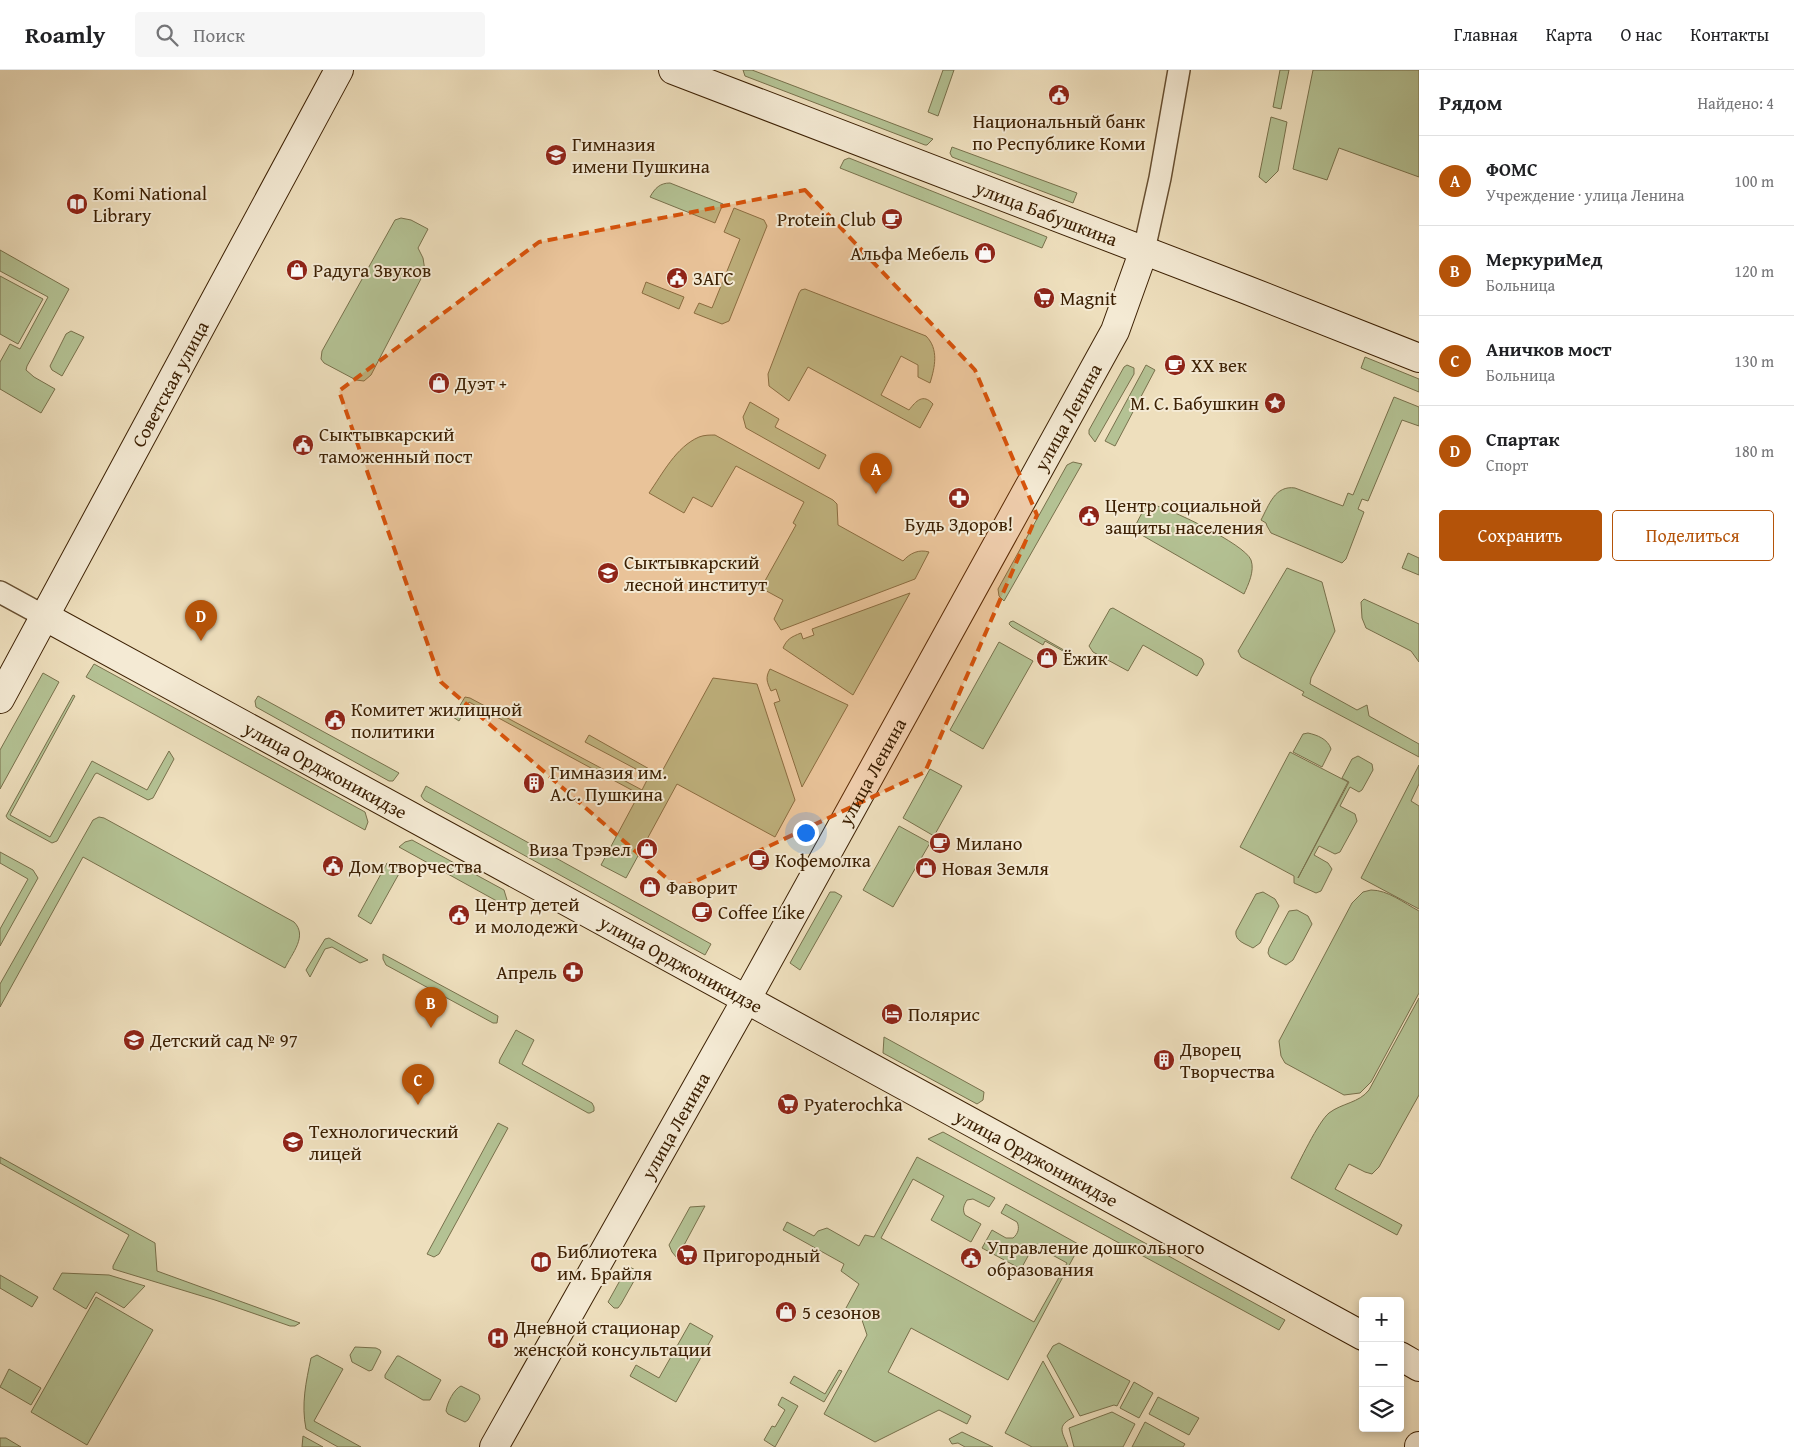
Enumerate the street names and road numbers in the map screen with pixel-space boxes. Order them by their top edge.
street label: улица Бабушкина [970,173,1122,253]
street label: Советская улица [124,316,215,452]
street label: улица Ленина [1026,358,1109,477]
street label: улица Орджоникидзе [238,713,413,826]
street label: улица Ленина [831,713,913,831]
street label: улица Орджоникидзе [594,907,768,1020]
street label: улица Ленина [633,1067,717,1185]
street label: улица Орджоникидзе [949,1101,1124,1214]

